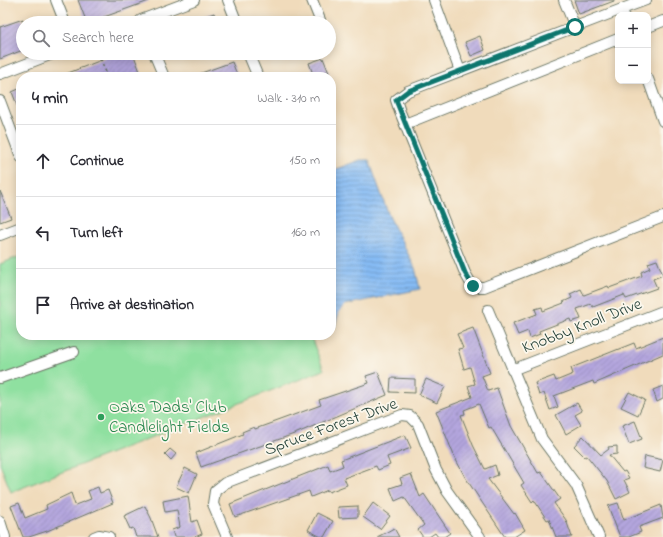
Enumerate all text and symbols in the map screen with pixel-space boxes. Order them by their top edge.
map controls [615,12,651,84]
button: + [615,12,651,48]
search box [16,16,336,60]
route start [566,18,584,36]
icon: search [30,27,52,49]
text: Search here [62,27,134,49]
button: − [615,48,651,84]
text: 4 min [32,86,68,111]
text: Walk · 310 m [257,89,320,108]
icon: ahead [32,150,54,172]
text: Continue [70,150,124,172]
text: 150 m [289,151,320,170]
icon: left [32,222,54,244]
text: Turn left [70,222,123,244]
text: 160 m [291,223,320,242]
route end [464,277,482,295]
street label: Knobby Knoll Drive [518,292,646,361]
icon: arrive [32,294,54,316]
text: Arrive at destination [70,294,194,316]
street label: Spruce Forest Drive [261,391,401,463]
place label: Oaks Dads' Club Candlelight Fields [109,395,230,442]
marker: Oaks Dads' Club Candlelight Fields [96,412,106,422]

